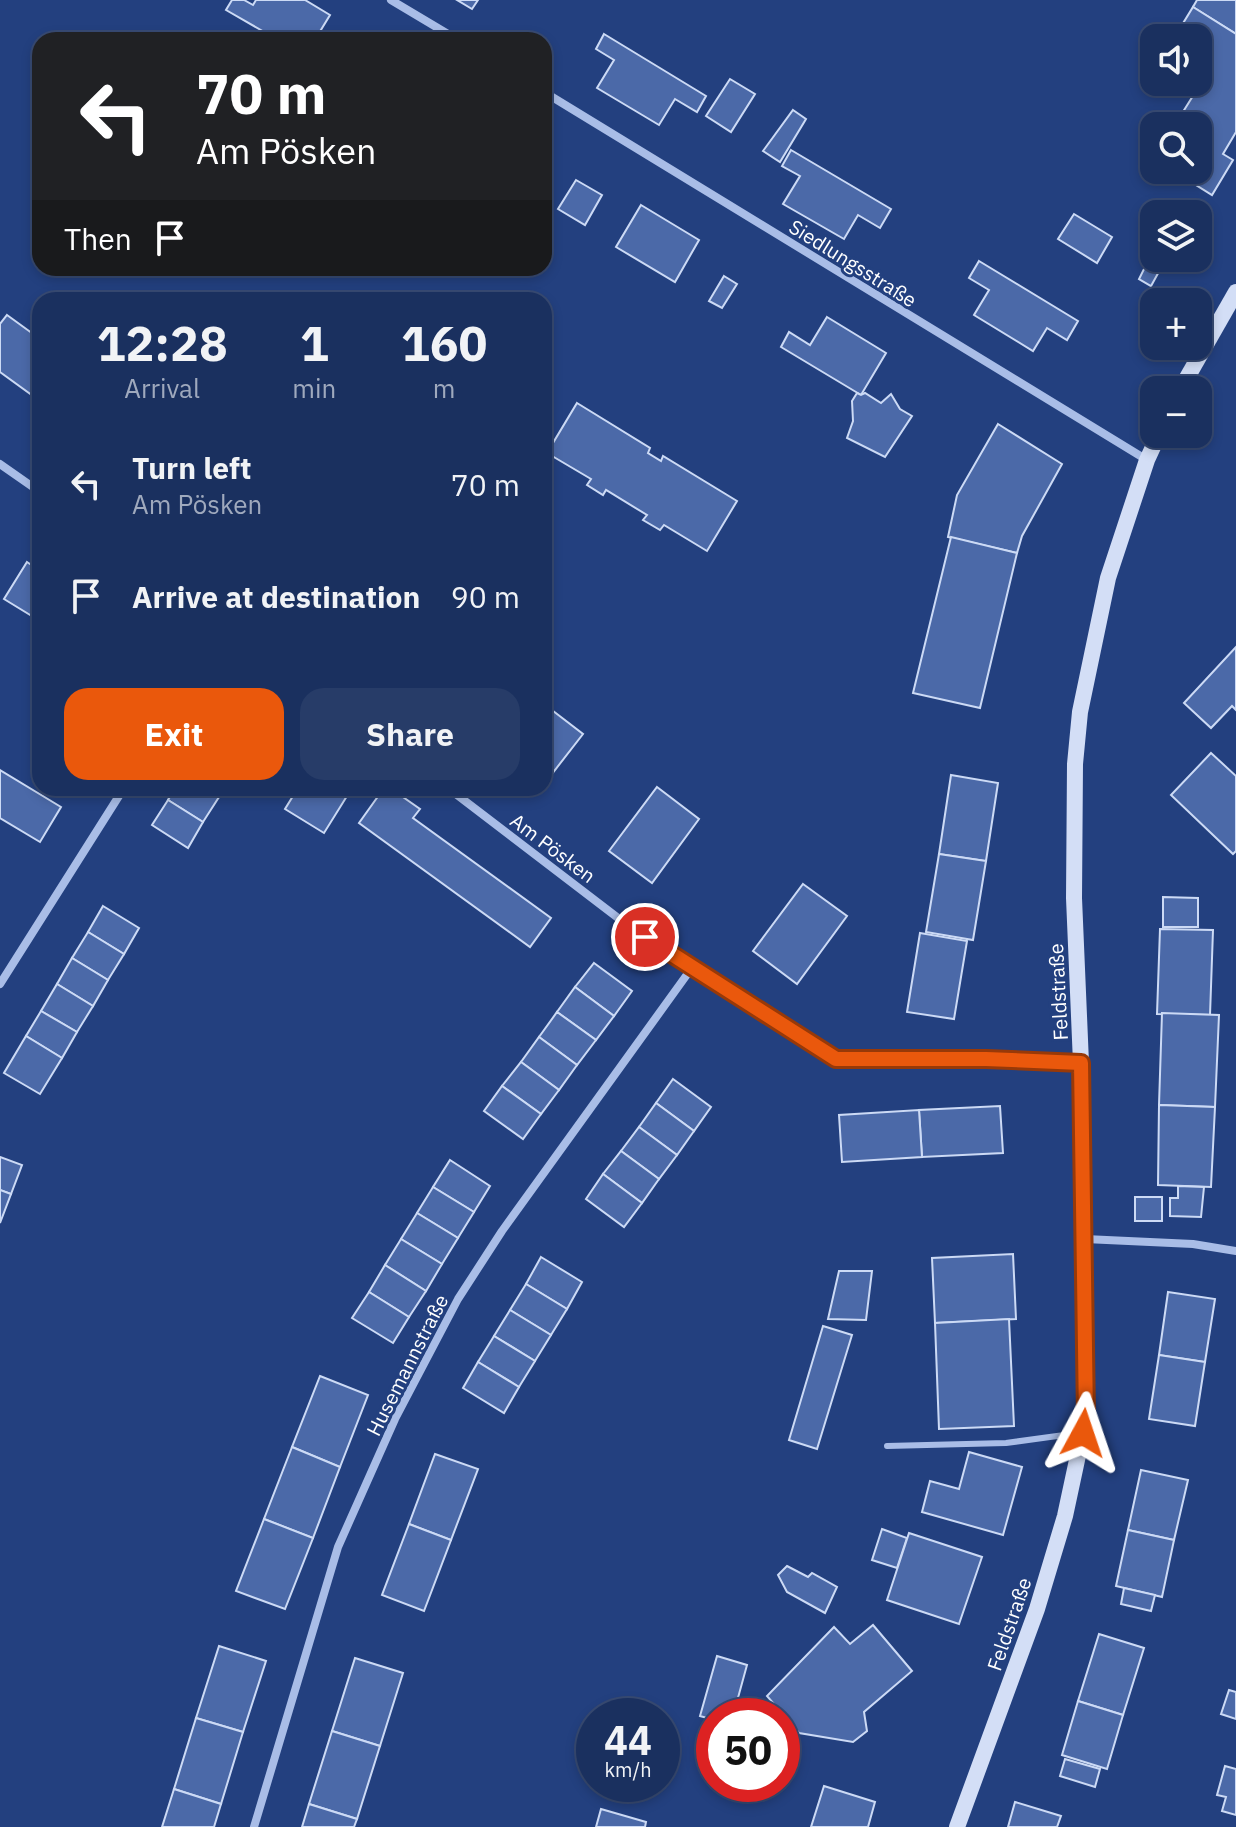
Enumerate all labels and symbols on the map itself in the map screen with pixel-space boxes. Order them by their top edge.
street label: Siedlungsstraße [784,213,922,313]
street label: Am Pösken [505,807,601,889]
pin [611,903,679,971]
street label: Feldstraße [1042,943,1074,1041]
street label: Husemannstraße [360,1290,454,1440]
position arrow [1041,1391,1125,1475]
street label: Feldstraße [980,1574,1038,1674]
speed limit sign: 50 [696,1698,800,1802]

